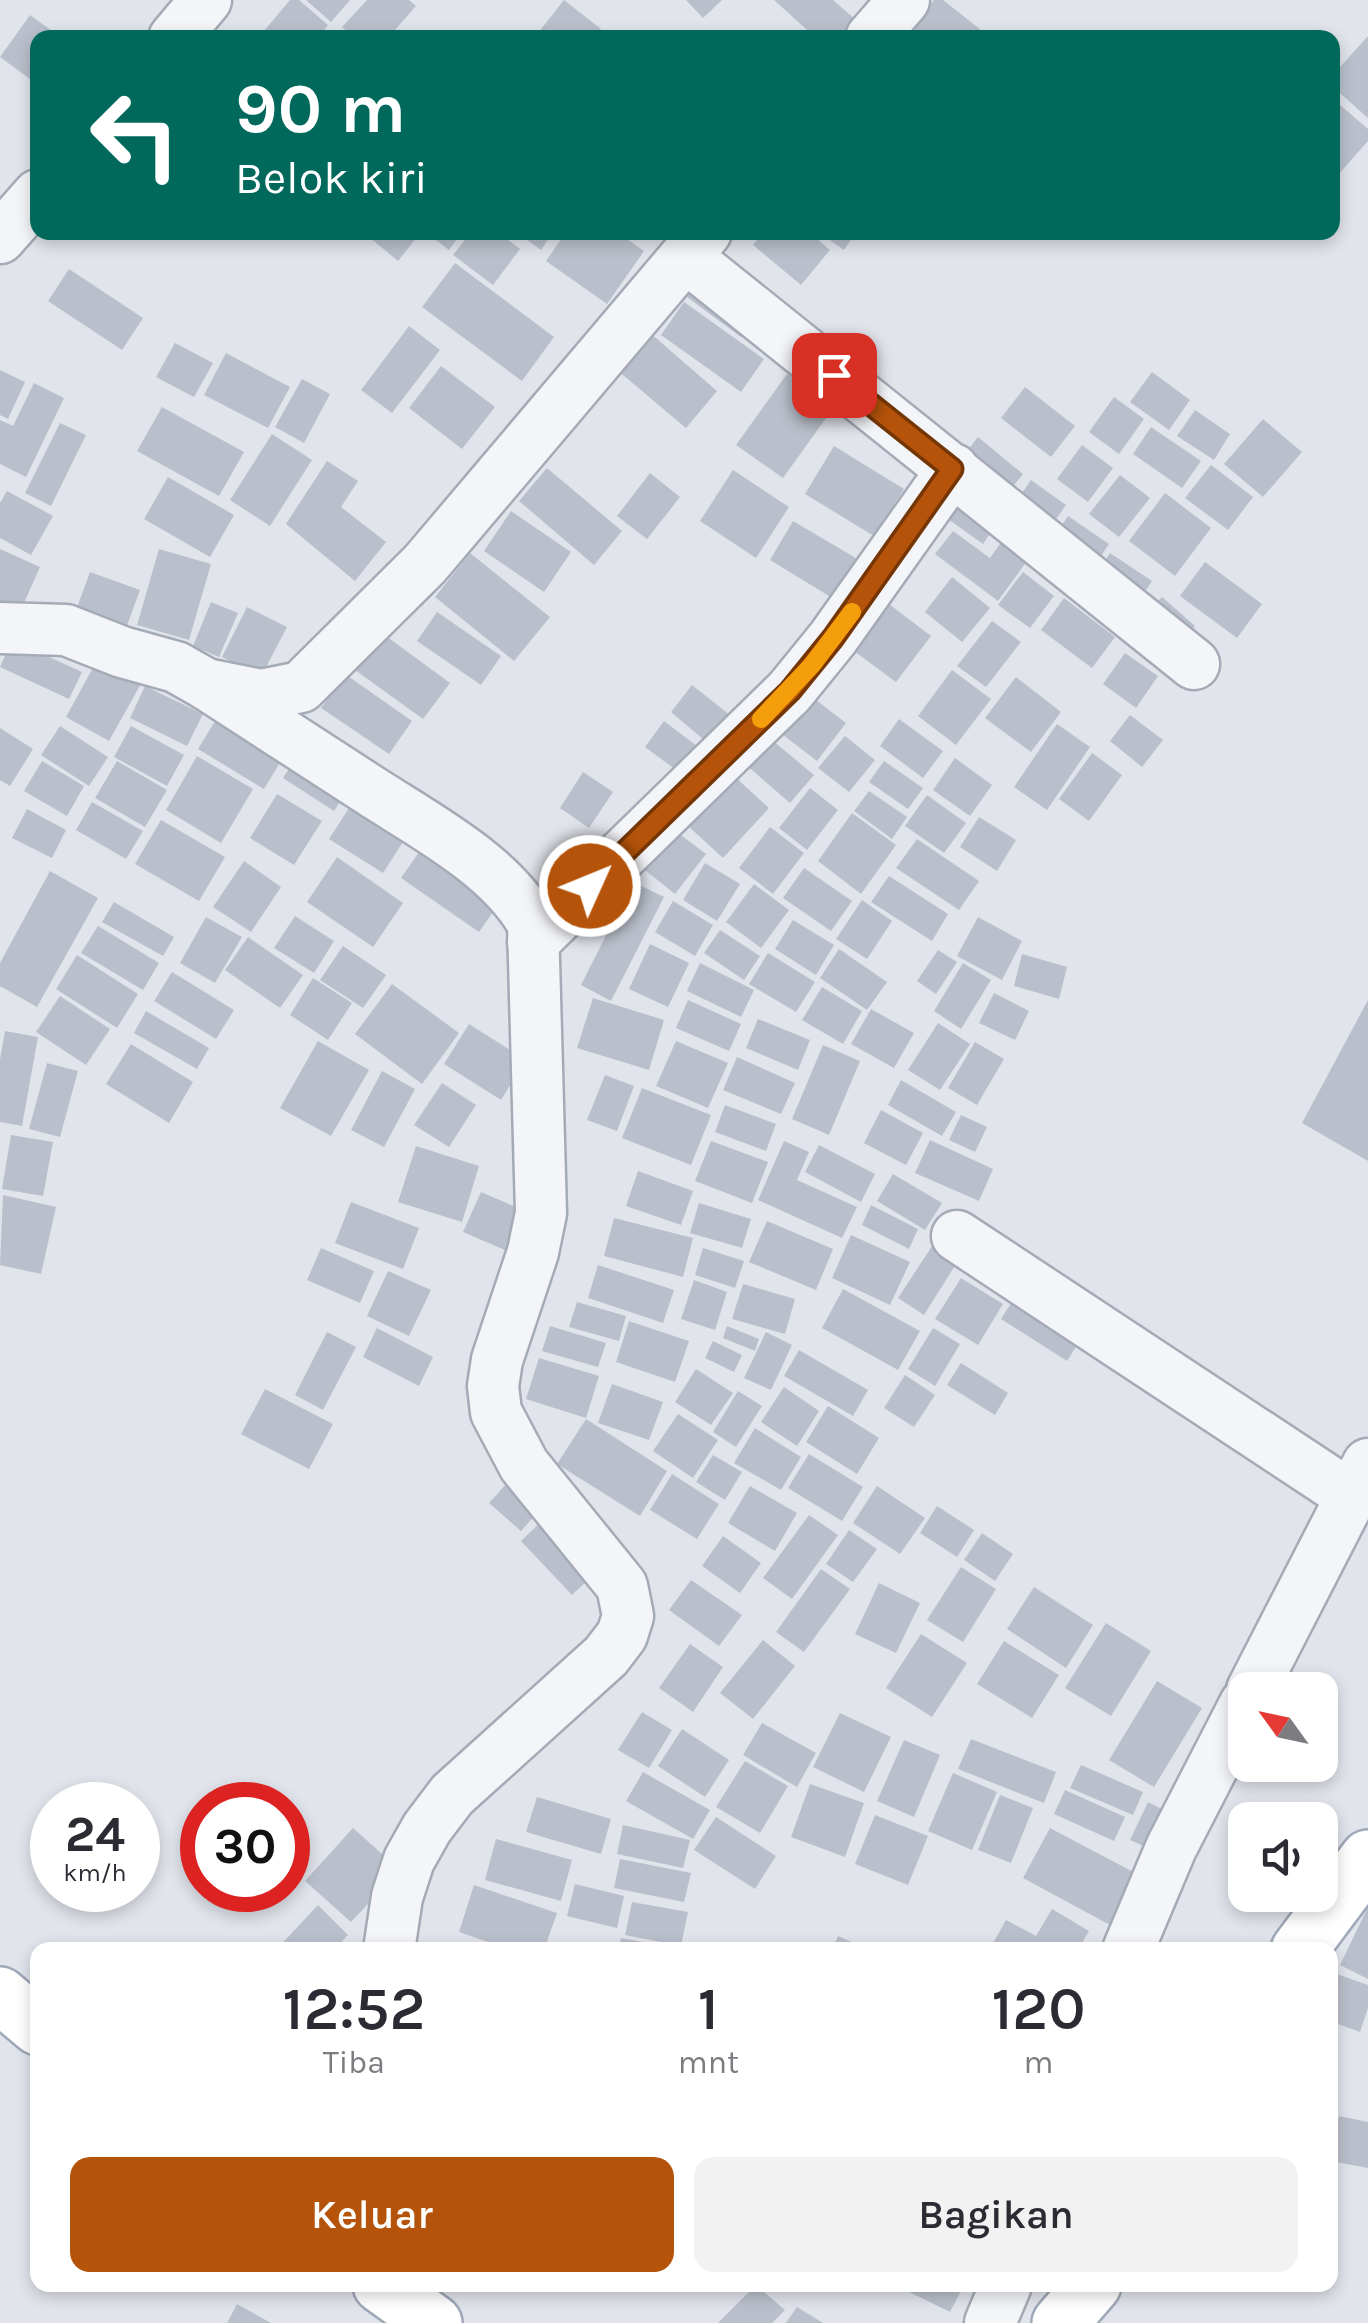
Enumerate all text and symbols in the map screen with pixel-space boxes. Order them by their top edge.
text: 90 m [235,68,406,150]
icon: left [70,70,200,200]
text: Belok kiri [235,152,428,204]
pin [792,333,877,418]
icon: arrive [807,348,862,403]
position arrow [538,834,642,938]
north arrow [1228,1672,1338,1782]
map controls [1228,1672,1338,1912]
speed limit sign: 30 [180,1782,310,1912]
button: sound [1228,1802,1338,1912]
text: 24 [65,1805,125,1864]
text: km/h [63,1858,127,1887]
text: 12:52 [282,1974,425,2044]
text: 1 [698,1974,719,2044]
text: 120 [991,1974,1086,2044]
text: Tiba [323,2044,385,2081]
text: mnt [678,2044,739,2081]
text: m [1024,2044,1053,2081]
button: Keluar [70,2157,674,2272]
button: Bagikan [694,2157,1298,2272]

